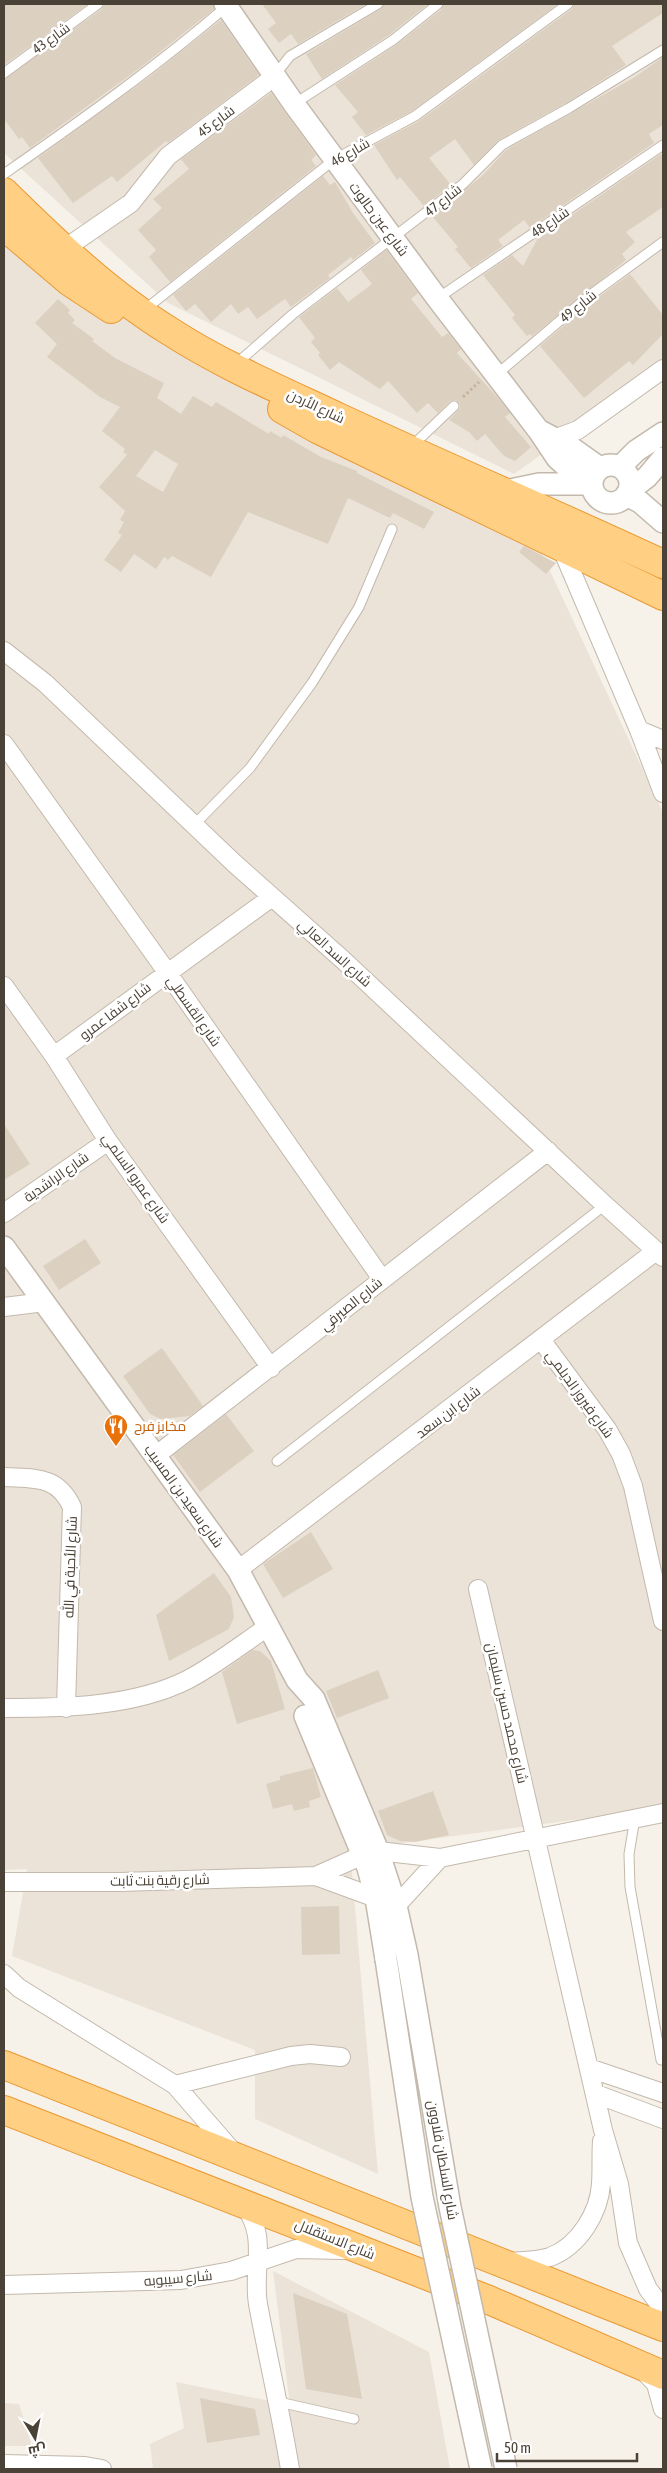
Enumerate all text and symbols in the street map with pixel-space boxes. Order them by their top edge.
street label: شارع 43 [29,19,73,58]
street label: شارع 45 [194,102,238,141]
street label: شارع 46 [328,135,373,170]
street label: شارع عين جالوت [345,179,412,260]
street label: شارع 47 [421,181,465,220]
street label: شارع 48 [528,204,573,241]
street label: شارع 49 [557,286,600,326]
street label: شارع الأردن [284,386,347,427]
street label: شارع السد العالي [292,916,375,993]
street label: شارع القسطلي [160,972,224,1052]
street label: شارع شفا عمرو [76,979,154,1044]
street label: شارع عمرو السلمي [96,1130,173,1228]
street label: شارع الراشدية [20,1149,92,1206]
street label: شارع الصيرفي [317,1274,388,1337]
street label: شارع فيروز الديلمي [540,1347,617,1443]
street label: شارع ابن سعد [413,1383,484,1442]
restaurant icon: مخابز فرح [103,1413,129,1447]
place label: مخابز فرح [134,1418,186,1435]
street label: شارع سعيد بن المسيب [141,1441,227,1551]
street label: شارع الأحبة في الله [59,1516,84,1619]
street label: شارع محمد حسين سليمان [482,1641,531,1785]
street label: شارع رقية بنت ثابت [110,1871,210,1890]
street label: شارع السلطان قلاوون [424,2099,461,2221]
street label: شارع الاستقلال [292,2216,377,2263]
street label: شارع سيبوبه [143,2267,213,2290]
north arrow [10,2413,60,2463]
scale bar [497,2430,637,2462]
text: 50 m [504,2439,531,2456]
text: ش [27,2440,47,2460]

